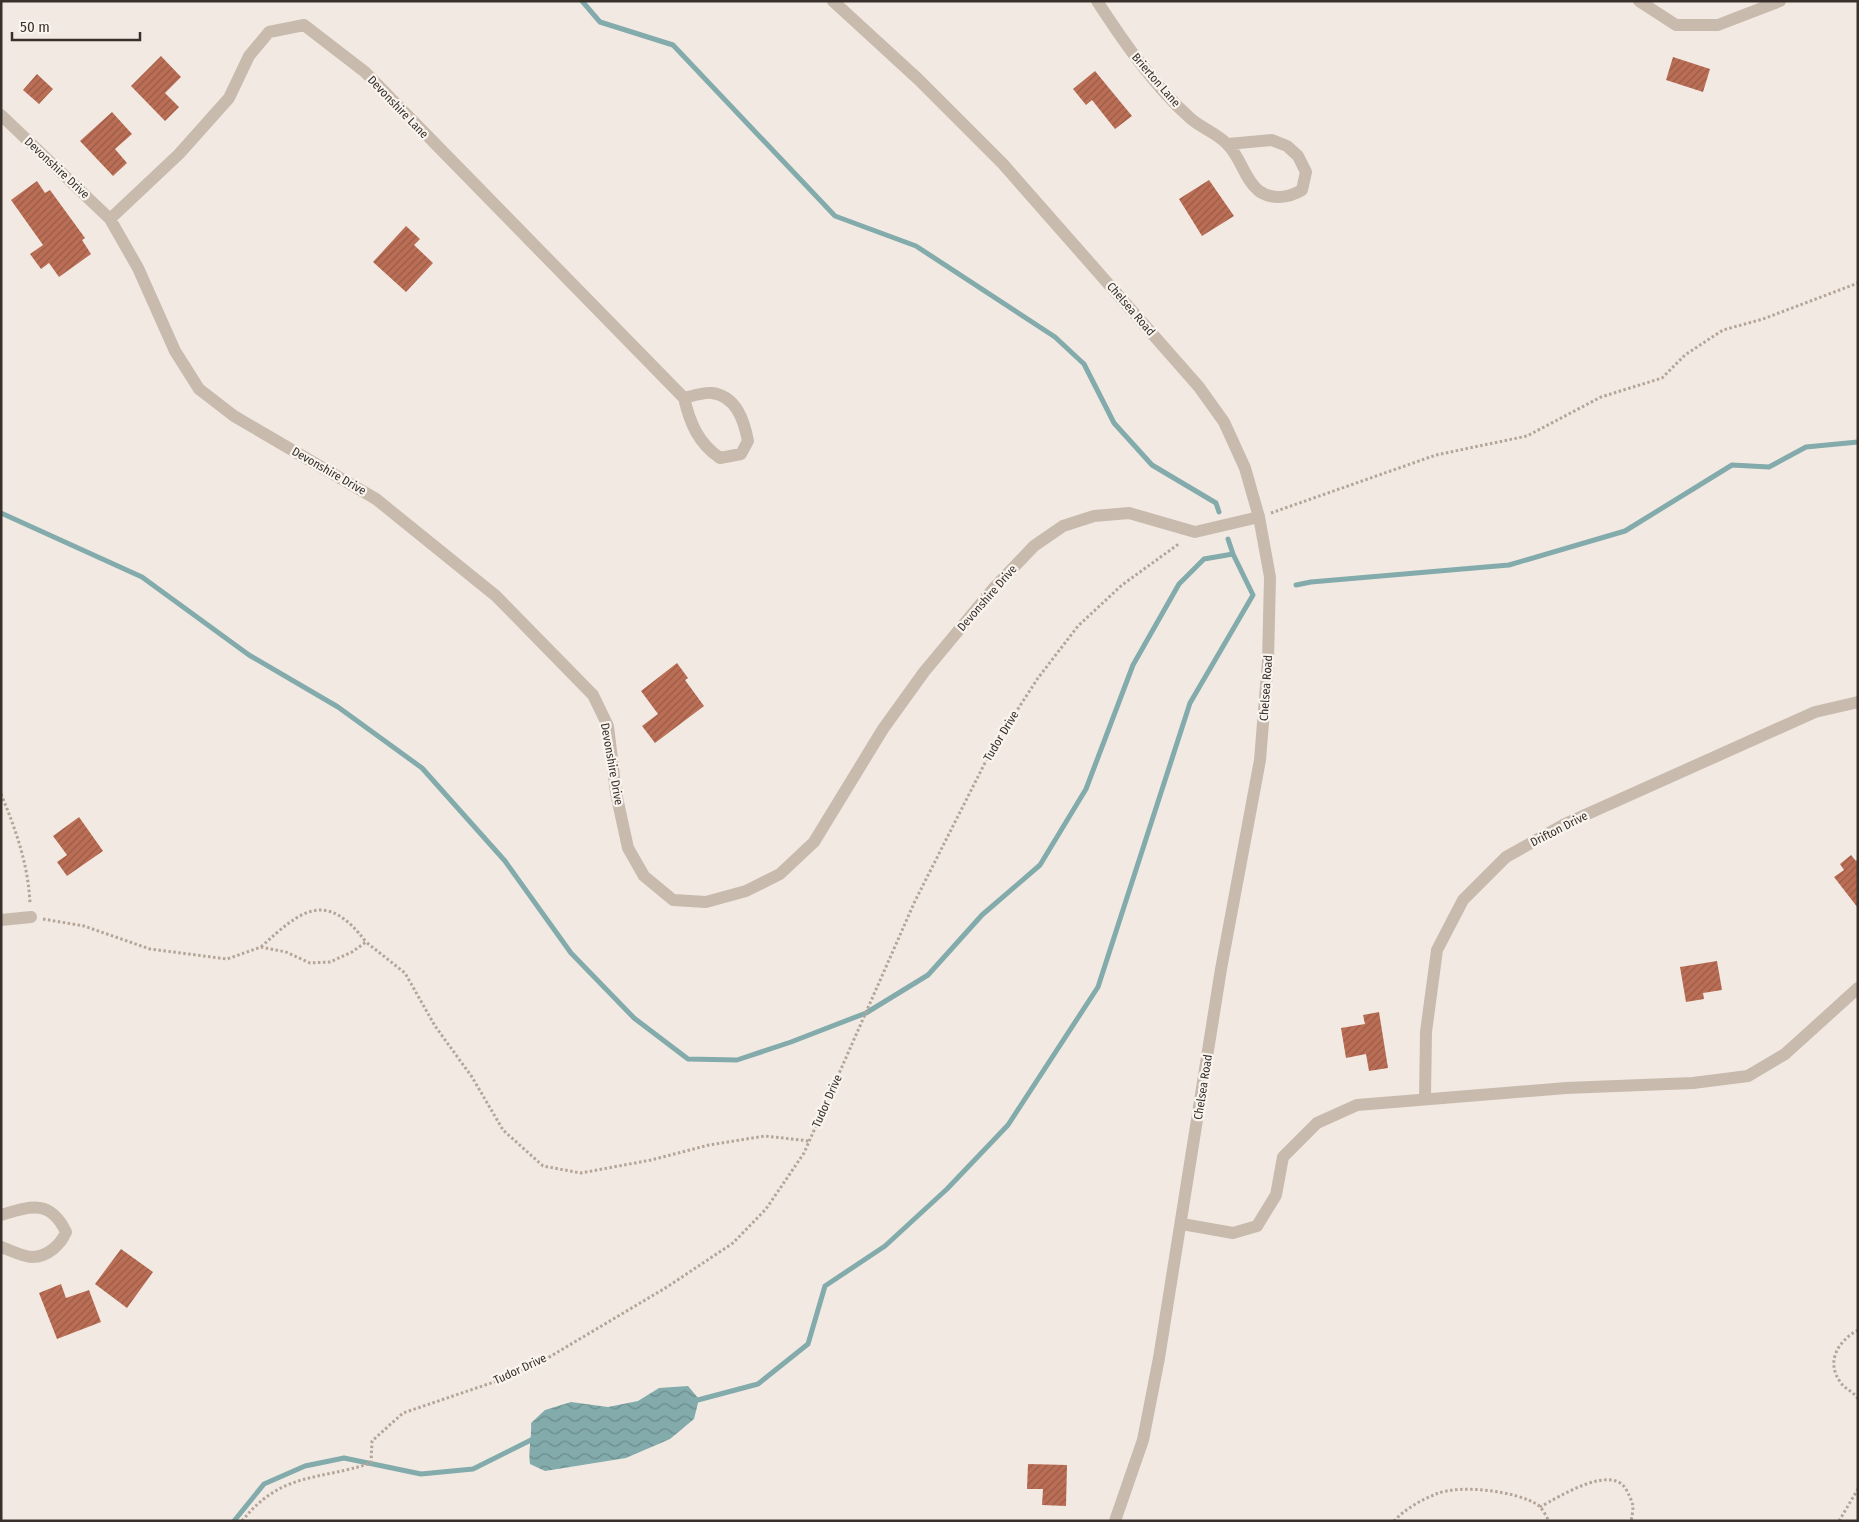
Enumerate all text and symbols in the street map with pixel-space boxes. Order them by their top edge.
scale bar [12,10,140,42]
text: 50 m [20,18,50,36]
street label: Brierton Lane [1129,50,1183,110]
street label: Devonshire Lane [365,73,431,141]
street label: Devonshire Drive [22,134,92,202]
street label: Chelsea Road [1104,280,1158,338]
street label: Devonshire Drive [289,444,369,498]
street label: Devonshire Drive [954,562,1020,634]
street label: Chelsea Road [1257,655,1275,721]
street label: Tudor Drive [980,708,1022,764]
street label: Devonshire Drive [598,722,626,806]
street label: Drifton Drive [1528,809,1590,849]
street label: Chelsea Road [1191,1053,1215,1121]
street label: Tudor Drive [809,1072,845,1130]
street label: Tudor Drive [491,1351,549,1387]

